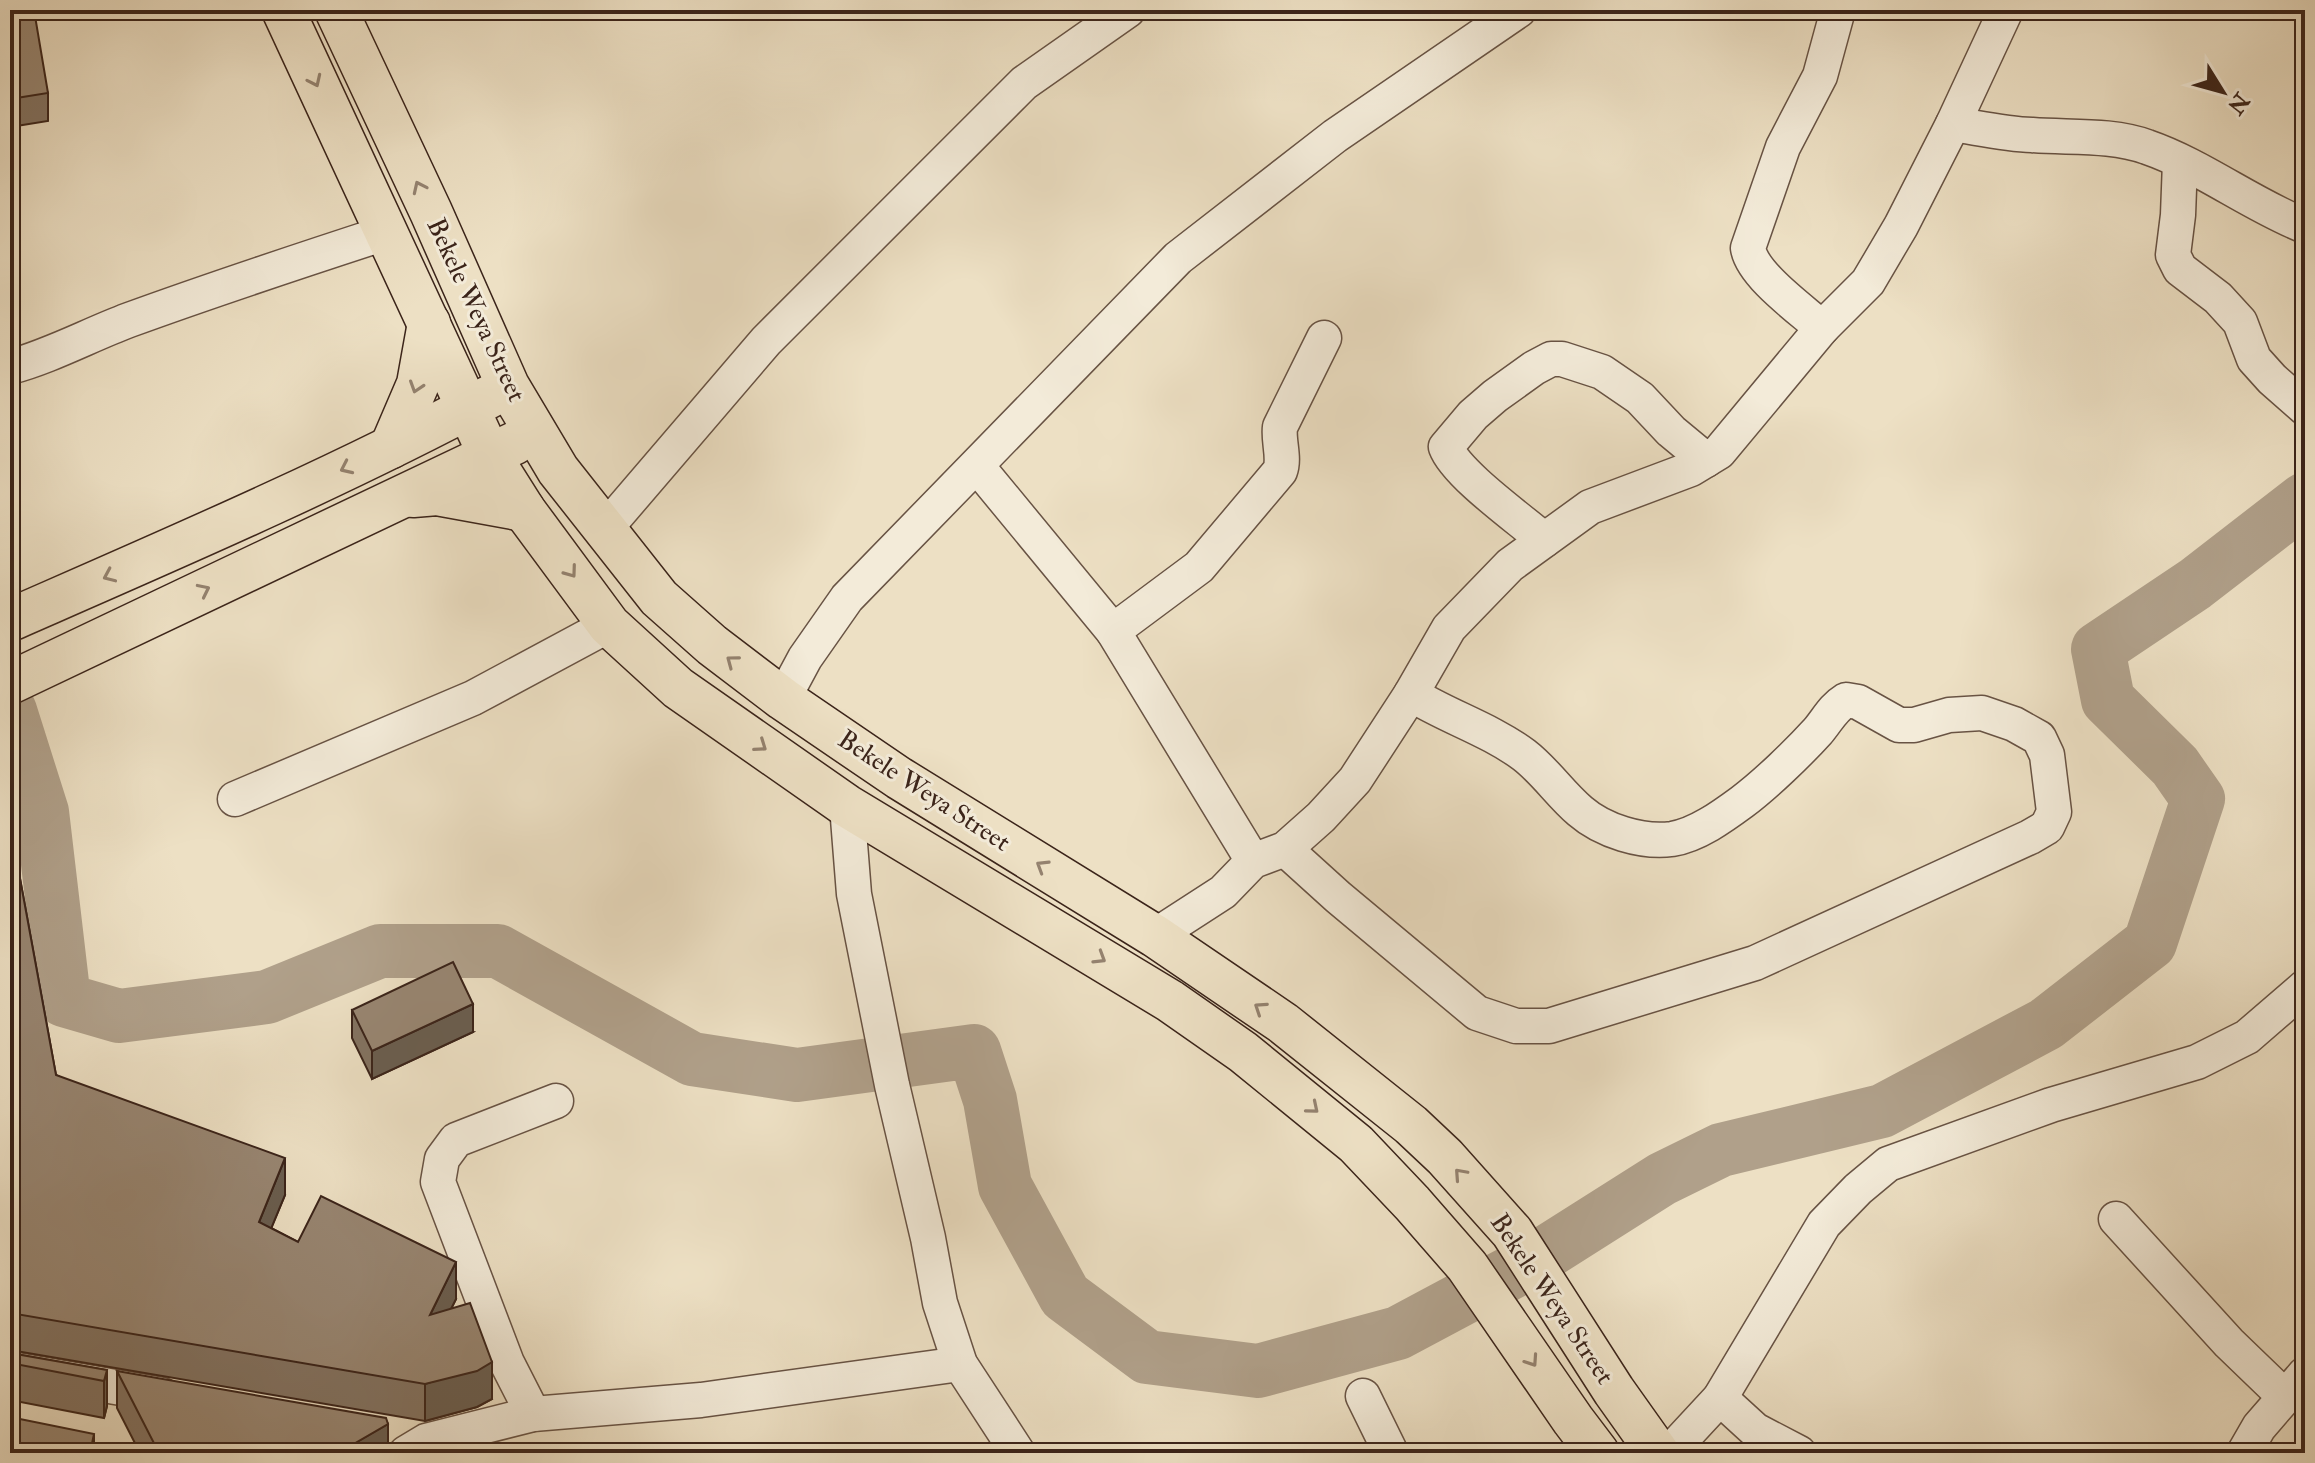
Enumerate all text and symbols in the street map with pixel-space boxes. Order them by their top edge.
north arrow [2183,52,2263,132]
one-way arrow [306,73,322,87]
text: N [2221,86,2256,120]
one-way arrow [413,181,429,196]
street label: Bekele Weya Street [419,213,533,407]
one-way arrow [409,380,425,393]
one-way arrow [340,458,354,474]
one-way arrow [561,564,576,578]
one-way arrow [103,566,118,582]
one-way arrow [195,584,210,600]
one-way arrow [726,656,741,670]
street label: Bekele Weya Street [832,723,1016,859]
one-way arrow [753,736,767,751]
one-way arrow [1036,861,1051,876]
one-way arrow [1091,949,1106,964]
one-way arrow [1255,1003,1269,1018]
one-way arrow [1304,1098,1318,1113]
one-way arrow [1455,1168,1469,1183]
street label: Bekele Weya Street [1483,1208,1621,1390]
one-way arrow [1522,1352,1537,1366]

